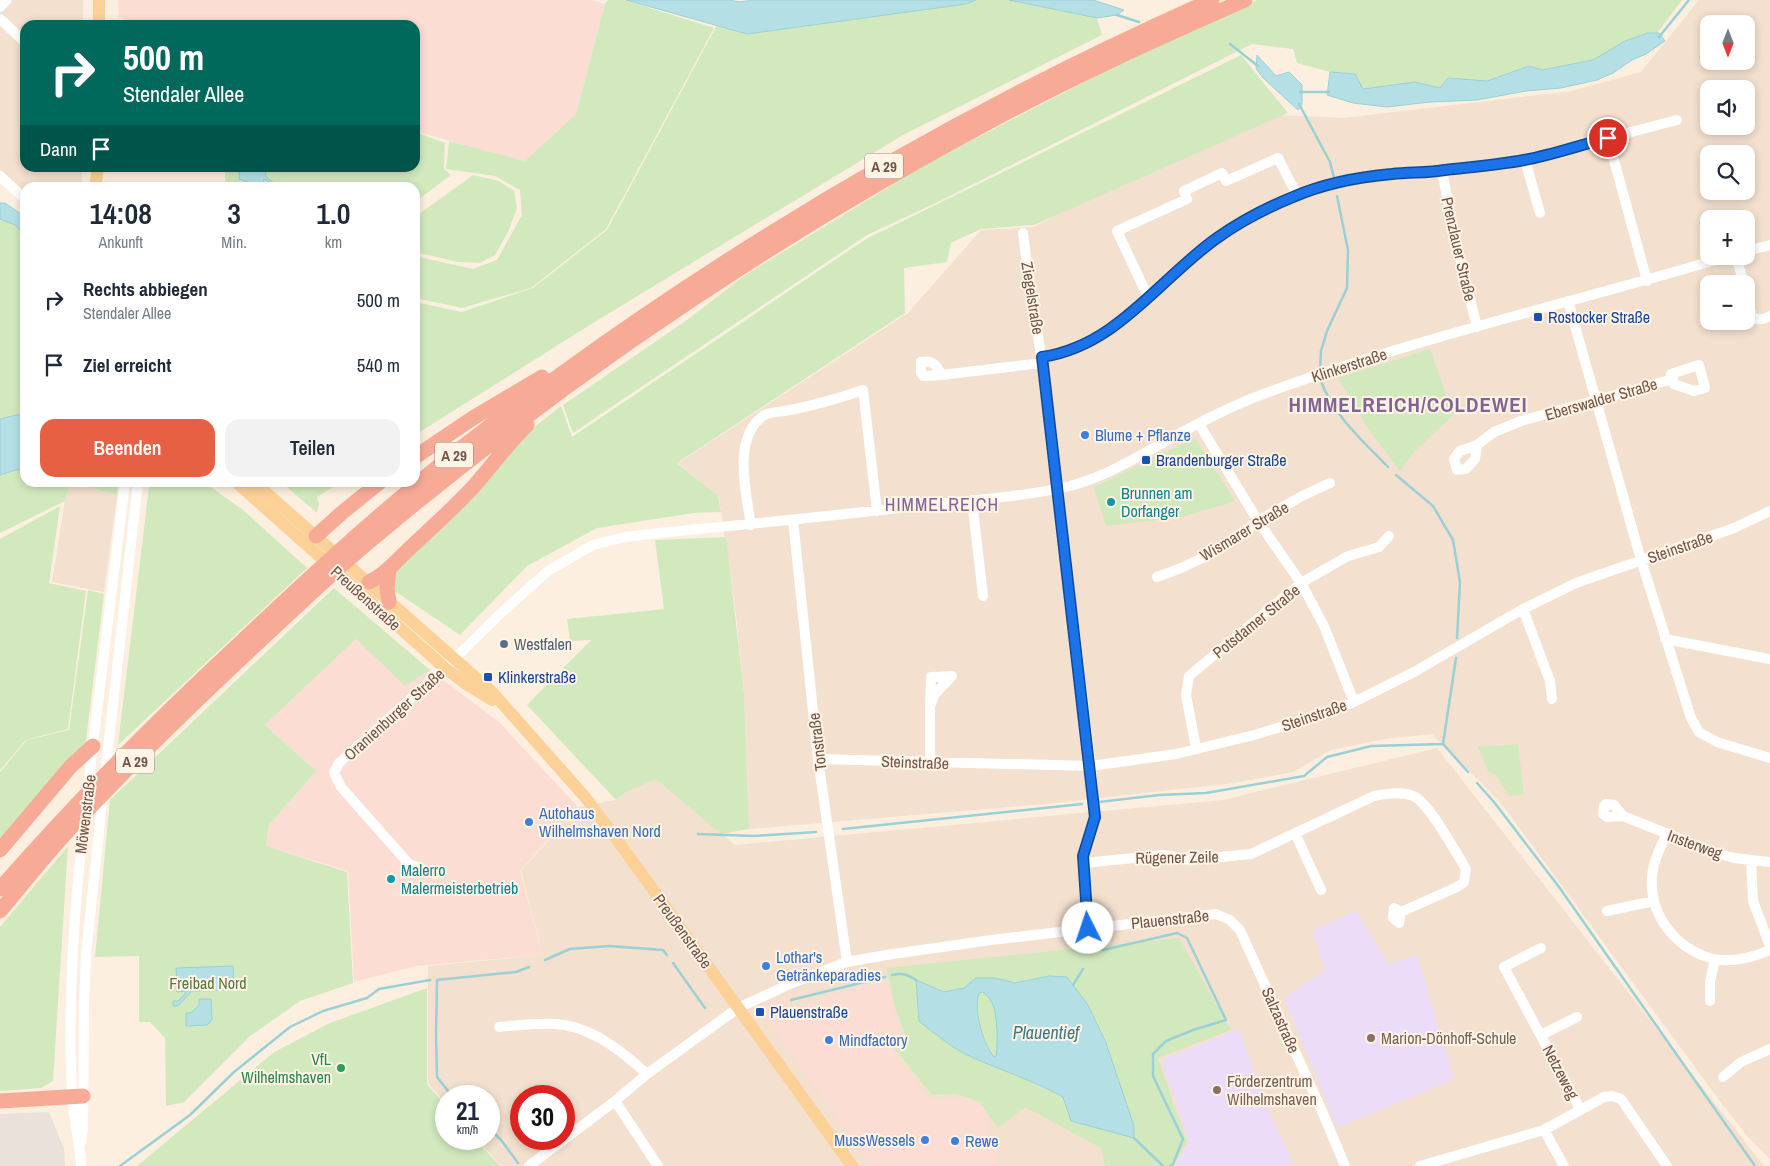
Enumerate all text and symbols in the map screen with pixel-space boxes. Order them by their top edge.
north arrow [1700,15,1755,70]
map controls [1700,15,1755,330]
text: 500 m [123,34,204,81]
icon: right [40,40,105,105]
text: Stendaler Allee [123,79,244,109]
button: sound [1700,80,1755,135]
pin [1587,117,1629,159]
icon: arrive [1594,124,1622,152]
icon: arrive [87,135,115,163]
text: Dann [40,136,77,162]
button: search [1700,145,1755,200]
road number: A 29 [865,154,903,178]
text: 14:08 [89,193,152,233]
text: 3 [227,193,241,233]
text: 1.0 [316,193,351,233]
street label: Prenzlauer Straße [1436,195,1482,303]
button: + [1700,210,1755,265]
text: Ankunft [98,231,143,253]
text: Min. [221,231,247,253]
text: km [325,231,342,253]
street label: Ziegelstraße [1016,260,1050,336]
button: − [1700,275,1755,330]
text: Rechts abbiegen [83,276,208,302]
icon: right [40,286,68,314]
text: 500 m [357,287,400,313]
text: Stendaler Allee [83,302,171,324]
place label: Rostocker Straße [1548,306,1650,328]
marker: Rostocker Straße [1532,311,1544,323]
street label: Klinkerstraße [1308,342,1390,388]
icon: arrive [40,351,68,379]
text: Ziel erreicht [83,352,171,378]
text: 540 m [357,352,400,378]
street label: Eberswalder Straße [1542,372,1660,426]
district label: HIMMELREICH/COLDEWEI [1288,390,1528,419]
button: Beenden [40,419,215,477]
button: Teilen [225,419,400,477]
place label: Blume + Pflanze [1095,424,1191,446]
marker: Blume + Pflanze [1079,429,1091,441]
road number: A 29 [435,442,473,468]
place label: Brandenburger Straße [1156,449,1287,471]
marker: Brandenburger Straße [1140,454,1152,466]
place label: Brunnen am Dorfanger [1121,482,1192,522]
district label: HIMMELREICH [885,492,999,517]
marker: Brunnen am Dorfanger [1105,496,1117,508]
street label: Wismarer Straße [1196,496,1292,566]
street label: Steinstraße [1644,526,1716,568]
street label: Preußenstraße [326,561,406,635]
street label: Potsdamer Straße [1208,579,1304,663]
place label: Westfalen [514,633,572,655]
marker: Westfalen [498,638,510,650]
street label: Oranienburger Straße [339,663,449,765]
place label: Klinkerstraße [498,666,576,688]
marker: Klinkerstraße [482,671,494,683]
street label: Steinstraße [1278,694,1350,736]
street label: Tonstraße [803,712,831,772]
road number: A 29 [116,748,154,774]
street label: Steinstraße [881,750,949,774]
street label: Möwenstraße [69,773,101,855]
place label: Autohaus Wilhelmshaven Nord [538,802,661,842]
marker: Autohaus Wilhelmshaven Nord [523,816,535,828]
street label: Insterweg [1665,824,1726,864]
street label: Rügener Zeile [1135,845,1219,869]
place label: Malerro Malermeisterbetrieb [401,859,518,899]
marker: Malerro Malermeisterbetrieb [385,873,397,885]
street label: Preußenstraße [648,889,718,973]
position arrow [1061,901,1113,953]
street label: Plauenstraße [1130,904,1210,934]
place label: Lothar's Getränkeparadies [776,946,881,986]
marker: Lothar's Getränkeparadies [760,960,772,972]
park label: Freibad Nord [169,972,247,994]
street label: Salzastraße [1257,984,1305,1056]
place label: Plauenstraße [770,1001,848,1023]
marker: Plauenstraße [754,1006,766,1018]
water label: Plauentief [1013,1020,1081,1045]
place label: Marion-Dönhoff-Schule [1381,1027,1516,1049]
place label: Mindfactory [839,1029,908,1051]
marker: Marion-Dönhoff-Schule [1365,1032,1377,1044]
marker: Mindfactory [823,1034,835,1046]
street label: Netzeweg [1538,1041,1585,1104]
place label: VfL Wilhelmshaven [241,1048,332,1088]
marker: VfL Wilhelmshaven [335,1062,347,1074]
place label: Förderzentrum Wilhelmshaven [1227,1070,1317,1110]
marker: Förderzentrum Wilhelmshaven [1211,1084,1223,1096]
speed limit sign: 30 [510,1085,575,1150]
text: 21 [456,1094,479,1128]
text: km/h [457,1122,478,1138]
place label: MussWessels [834,1129,915,1151]
place label: Rewe [965,1130,999,1152]
marker: MussWessels [919,1134,931,1146]
marker: Rewe [949,1135,961,1147]

